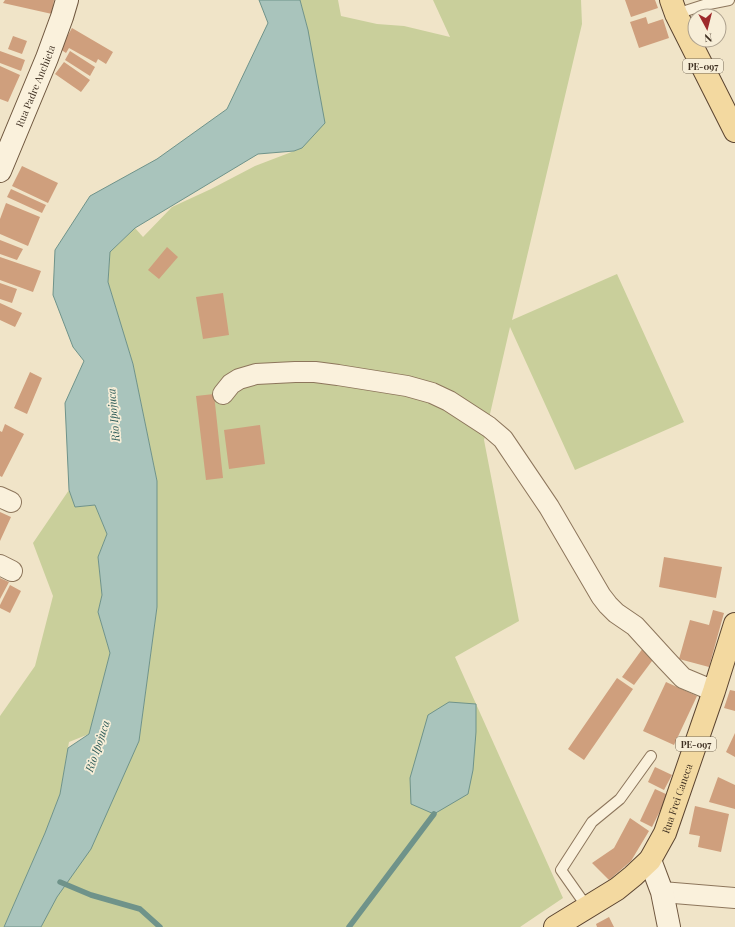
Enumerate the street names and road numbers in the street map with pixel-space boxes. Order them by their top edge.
street label: Rua Padre Anchieta [12,43,58,129]
road number: PE-097 [683,59,723,73]
road number: PE-097 [676,737,716,751]
street label: Rua Frei Caneca [658,762,695,835]

